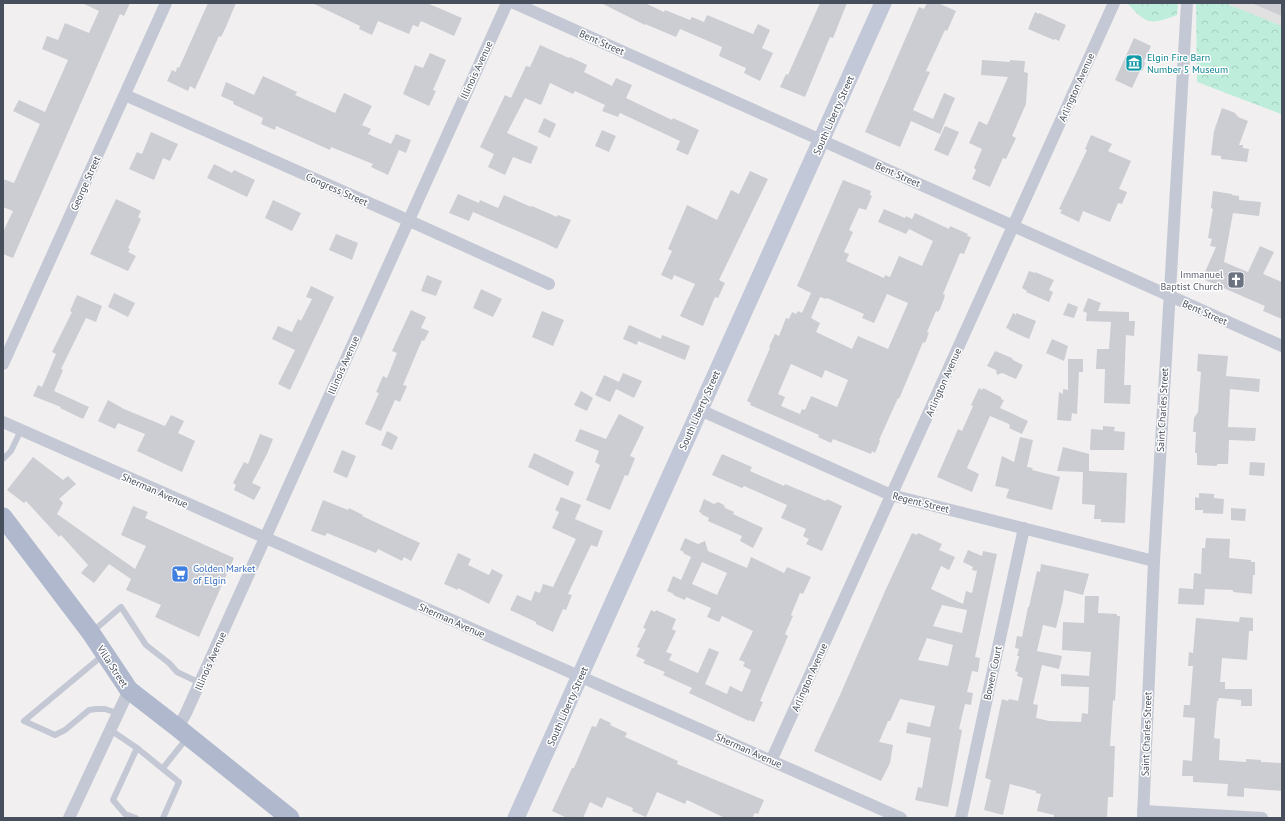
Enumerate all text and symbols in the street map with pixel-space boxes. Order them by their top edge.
street label: Bent Street [577,27,627,58]
street label: Illinois Avenue [457,39,496,101]
street label: Arlington Avenue [1056,51,1097,123]
place label: Elgin Fire Barn Number 5 Museum [1147,51,1228,76]
museum icon: Elgin Fire Barn Number 5 Museum [1124,53,1144,73]
street label: South Liberty Street [810,73,857,157]
street label: George Street [68,153,104,213]
street label: Bent Street [873,159,923,190]
street label: Congress Street [304,170,370,209]
place label: Immanuel Baptist Church [1161,268,1223,293]
church icon: Immanuel Baptist Church [1226,270,1246,290]
street label: Bent Street [1180,297,1230,328]
street label: Illinois Avenue [325,334,362,397]
street label: Arlington Avenue [923,346,964,418]
street label: Saint Charles Street [1154,367,1171,453]
street label: South Liberty Street [676,368,723,452]
street label: Sherman Avenue [120,470,190,511]
street label: Regent Street [891,489,951,516]
place label: Golden Market of Elgin [193,562,256,587]
supermarket icon: Golden Market of Elgin [170,564,190,584]
street label: Sherman Avenue [417,600,487,641]
street label: Illinois Avenue [192,630,229,693]
street label: Arlington Avenue [789,641,830,713]
street label: Villa Street [94,642,131,690]
street label: Bowen Court [980,644,1005,701]
street label: South Liberty Street [544,664,591,748]
street label: Saint Charles Street [1139,691,1154,776]
street label: Sherman Avenue [714,730,784,771]

